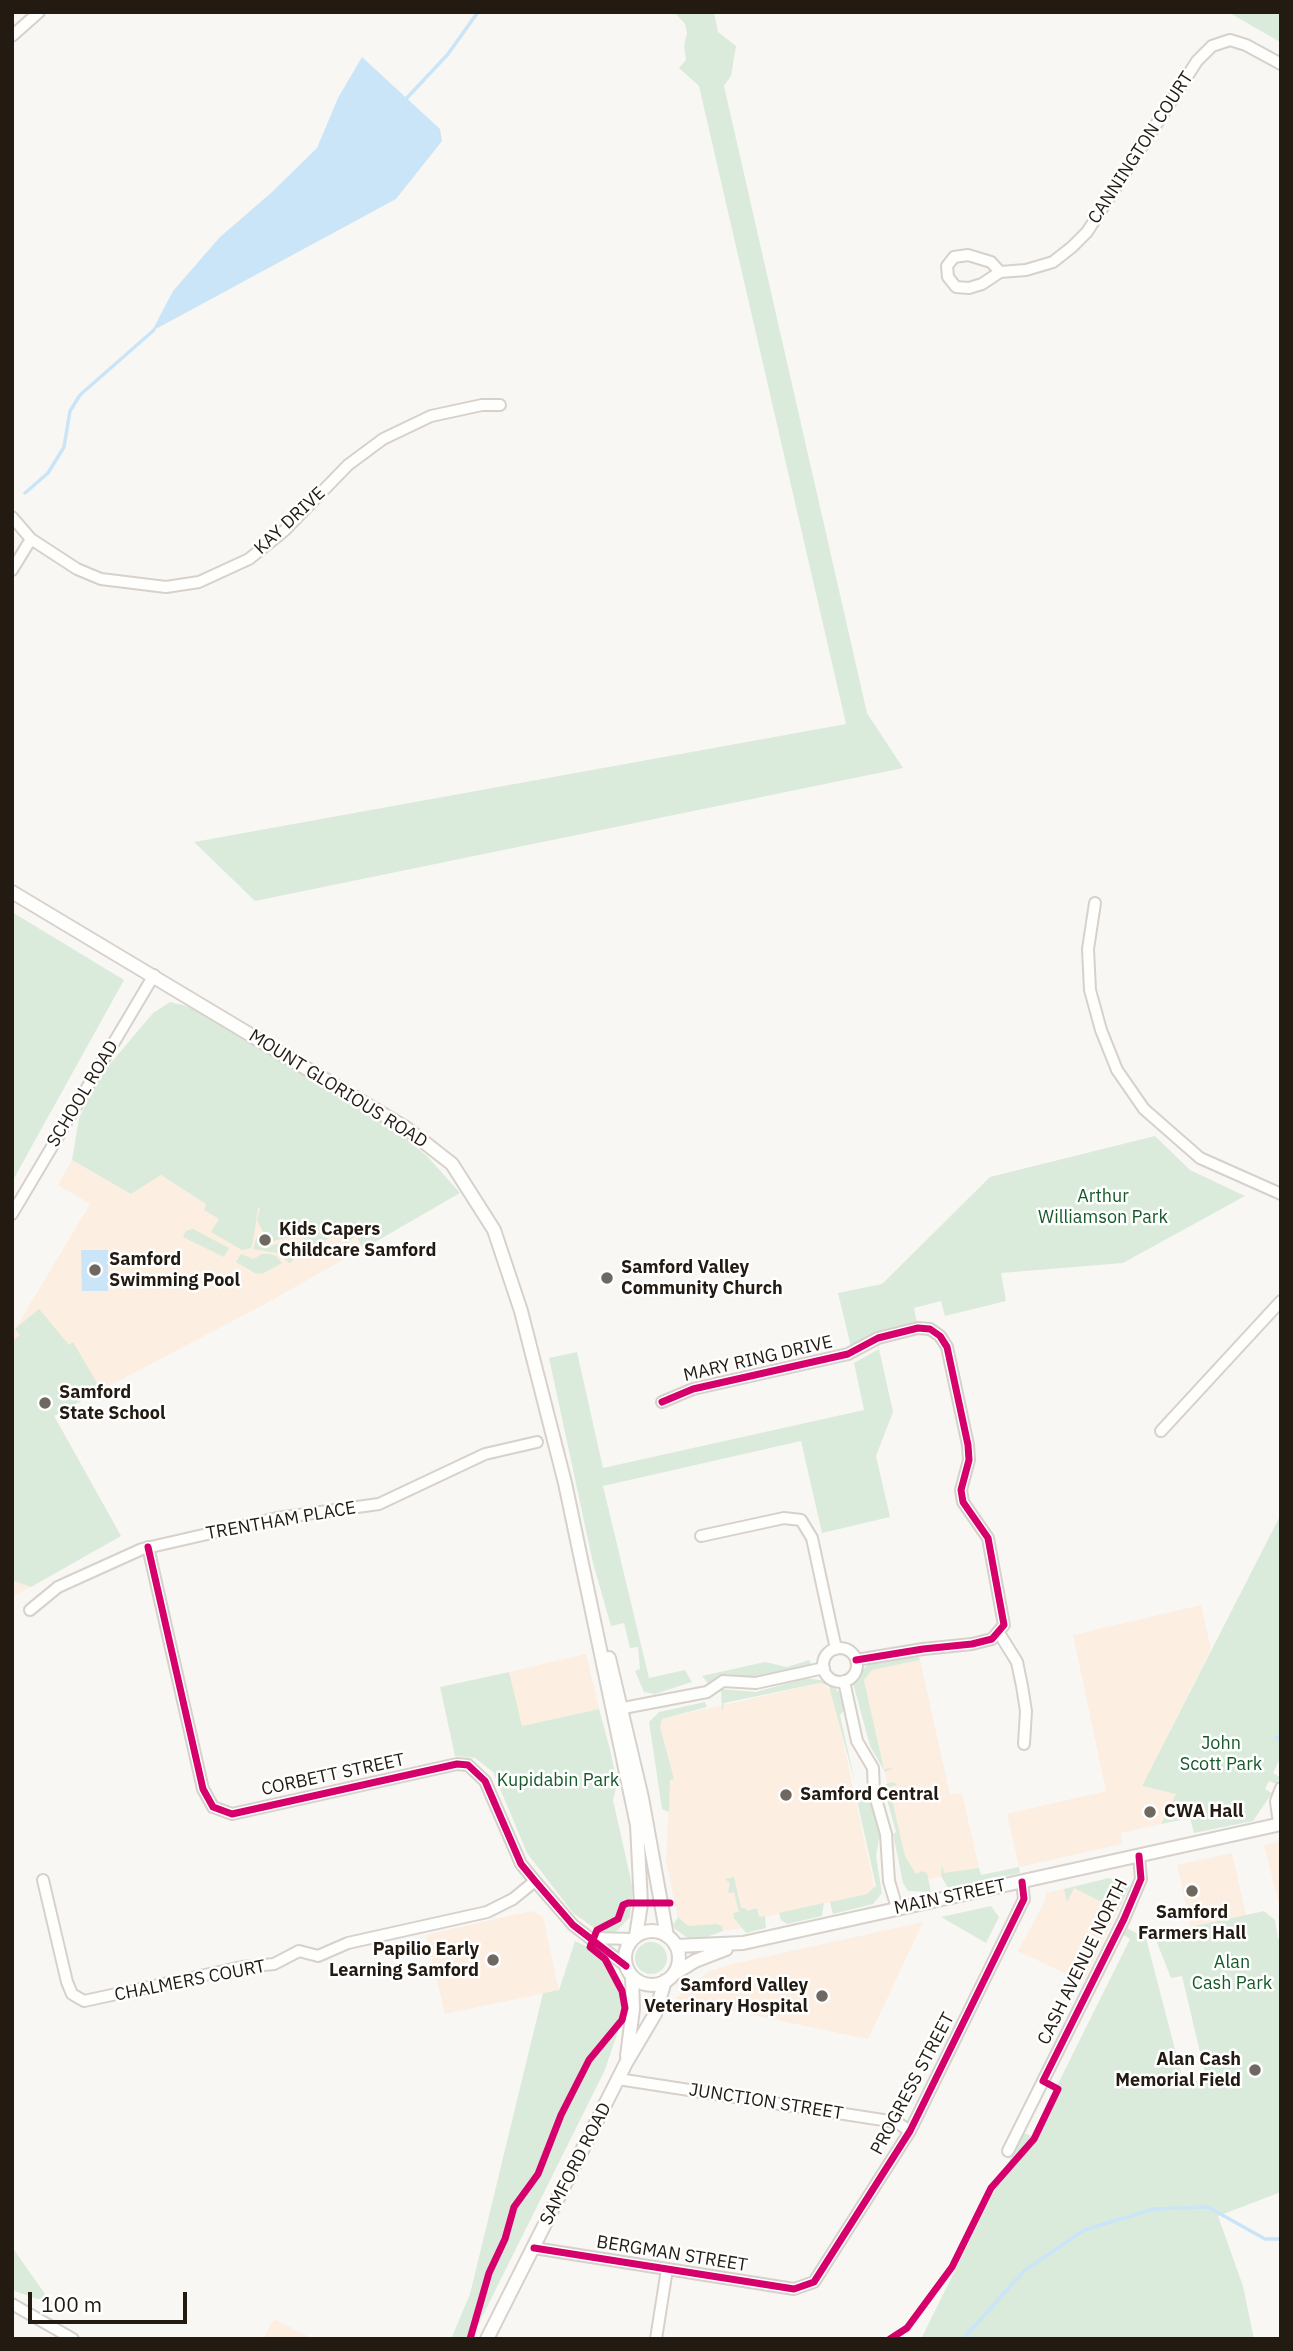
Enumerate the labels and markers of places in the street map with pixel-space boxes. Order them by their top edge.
place label: Kids Capers Childcare Samford [279,1219,436,1262]
marker: Kids Capers Childcare Samford [257,1232,273,1248]
place label: Samford Swimming Pool [109,1249,240,1292]
place label: Samford Valley Community Church [621,1257,783,1300]
marker: Samford Swimming Pool [87,1262,103,1278]
marker: Samford Valley Community Church [599,1270,615,1286]
place label: Samford State School [59,1382,165,1424]
marker: Samford State School [37,1395,53,1411]
place label: Samford Central [800,1784,939,1806]
marker: Samford Central [778,1787,794,1803]
place label: CWA Hall [1164,1801,1243,1823]
marker: CWA Hall [1142,1804,1158,1820]
marker: Samford Farmers Hall [1184,1883,1200,1899]
place label: Samford Farmers Hall [1138,1902,1246,1944]
place label: Papilio Early Learning Samford [329,1939,479,1982]
marker: Papilio Early Learning Samford [485,1952,501,1968]
place label: Samford Valley Veterinary Hospital [644,1975,808,2018]
marker: Samford Valley Veterinary Hospital [814,1988,830,2004]
place label: Alan Cash Memorial Field [1115,2049,1241,2092]
marker: Alan Cash Memorial Field [1247,2062,1263,2078]

